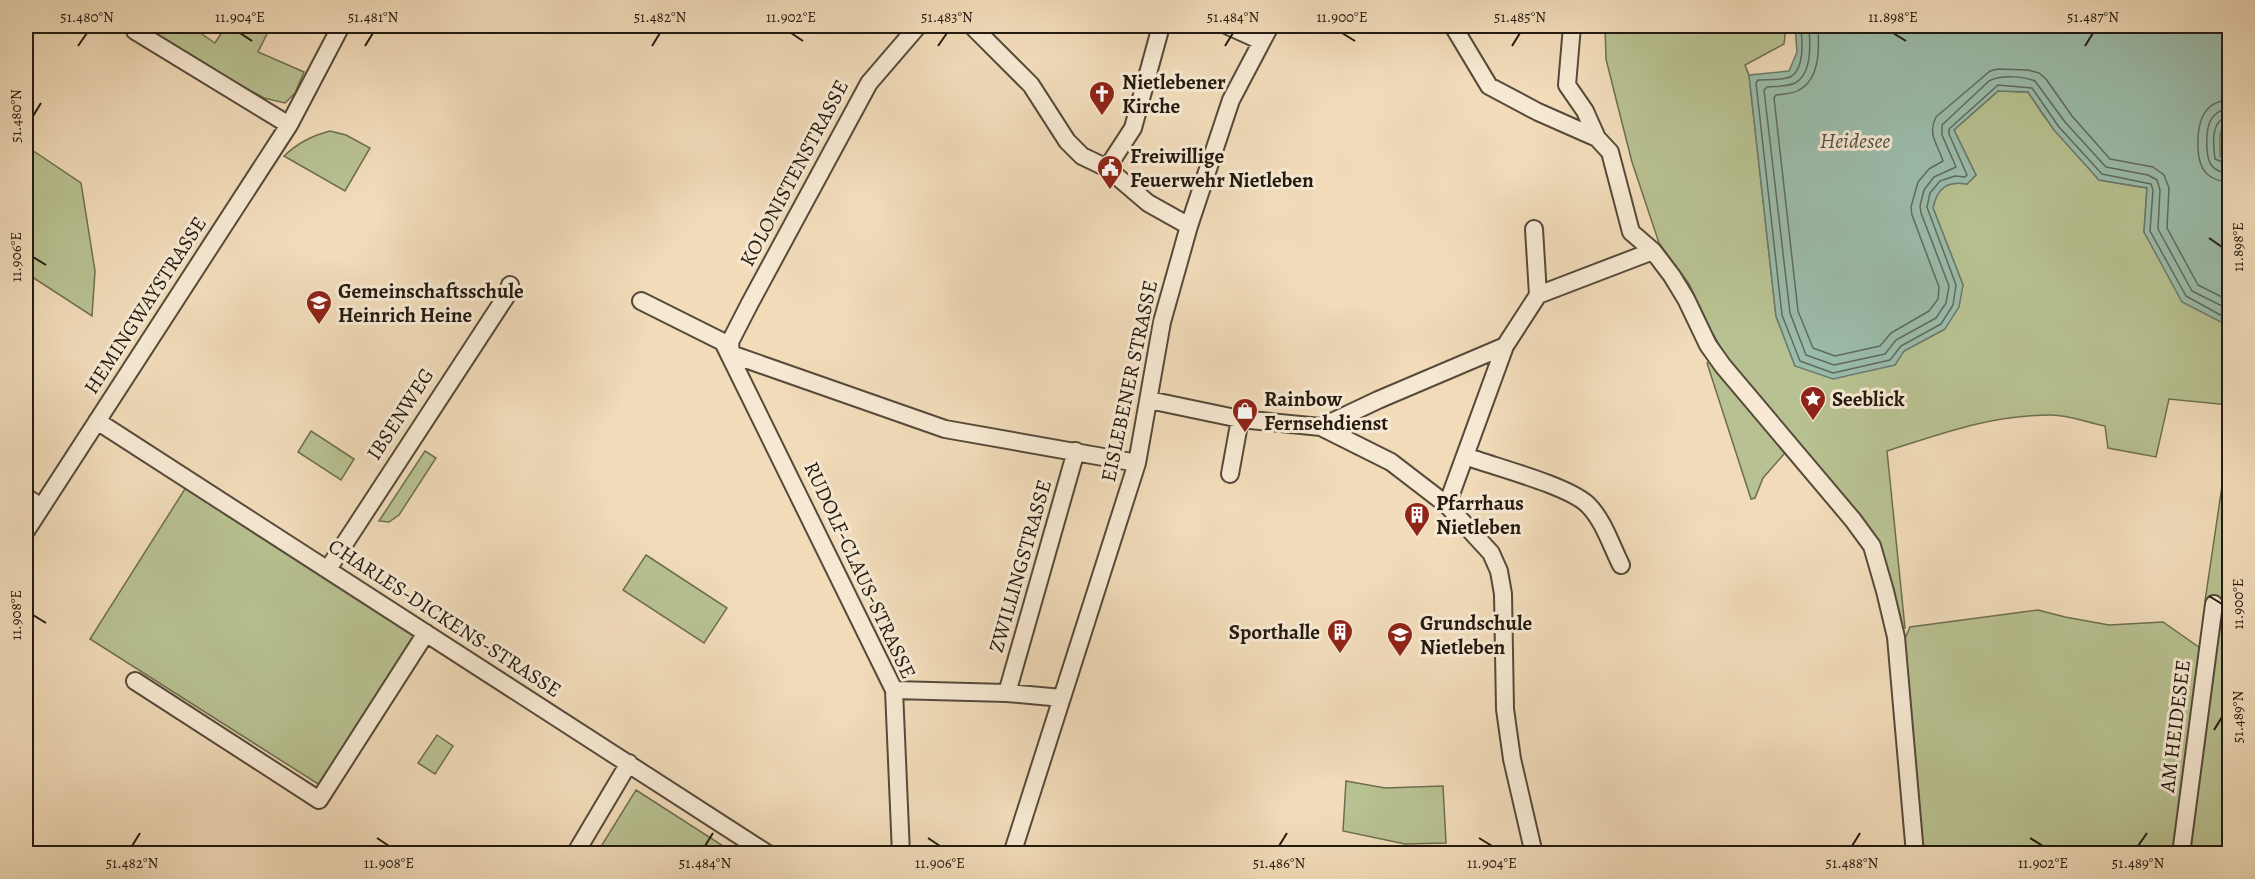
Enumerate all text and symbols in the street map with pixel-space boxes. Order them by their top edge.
text: 51.480°N [60,7,114,27]
text: 11.904°E [215,7,265,27]
text: 51.481°N [348,7,399,27]
text: 51.482°N [634,7,687,27]
text: 11.902°E [766,7,816,27]
text: 51.483°N [921,7,973,27]
text: 51.484°N [1207,7,1259,27]
text: 11.900°E [1316,7,1368,27]
text: 51.485°N [1494,7,1546,27]
text: 11.898°E [1868,7,1918,27]
text: 51.487°N [2067,7,2119,27]
place label: Nietlebener Kirche [1122,68,1226,120]
street label: KOLONISTENSTRASSE [733,75,855,271]
church icon: Nietlebener Kirche [1087,79,1117,117]
text: 51.480°N [6,89,26,143]
water label: Heidesee [1820,126,1890,156]
place label: Freiwillige Feuerwehr Nietleben [1130,142,1314,194]
public building icon: Freiwillige Feuerwehr Nietleben [1095,153,1125,191]
street label: HEMINGWAYSTRASSE [77,211,213,399]
text: 11.898°E [2228,222,2248,272]
text: 11.906°E [6,232,26,282]
place label: Gemeinschaftsschule Heinrich Heine [338,277,524,329]
street label: EISLEBENER STRASSE [1094,278,1164,484]
school or university icon: Gemeinschaftsschule Heinrich Heine [304,288,334,326]
street label: IBSENWEG [360,363,440,465]
place icon: Seeblick [1798,384,1828,422]
place label: Rainbow Fernsehdienst [1264,385,1388,437]
place label: Seeblick [1832,385,1905,413]
shop icon: Rainbow Fernsehdienst [1230,396,1260,434]
street label: RUDOLF-CLAUS-STRASSE [797,457,923,683]
street label: ZWILLINGSTRASSE [982,476,1058,656]
place label: Pfarrhaus Nietleben [1436,489,1524,541]
building icon: Pfarrhaus Nietleben [1402,500,1432,538]
street label: CHARLES-DICKENS-STRASSE [323,532,567,704]
text: 11.900°E [2228,578,2248,630]
text: 11.908°E [6,590,26,640]
place label: Grundschule Nietleben [1420,609,1532,661]
building icon: Sporthalle [1325,617,1355,655]
place label: Sporthalle [1229,618,1320,646]
school or university icon: Grundschule Nietleben [1385,620,1415,658]
street label: AM HEIDESEE [2153,658,2197,795]
text: 51.489°N [2228,691,2248,743]
text: 51.482°N [106,853,159,873]
text: 11.908°E [364,853,414,873]
text: 51.484°N [679,853,731,873]
text: 11.906°E [915,853,965,873]
text: 51.486°N [1253,853,1305,873]
text: 11.904°E [1467,853,1517,873]
text: 51.488°N [1826,853,1879,873]
text: 11.902°E [2018,853,2068,873]
text: 51.489°N [2112,853,2164,873]

